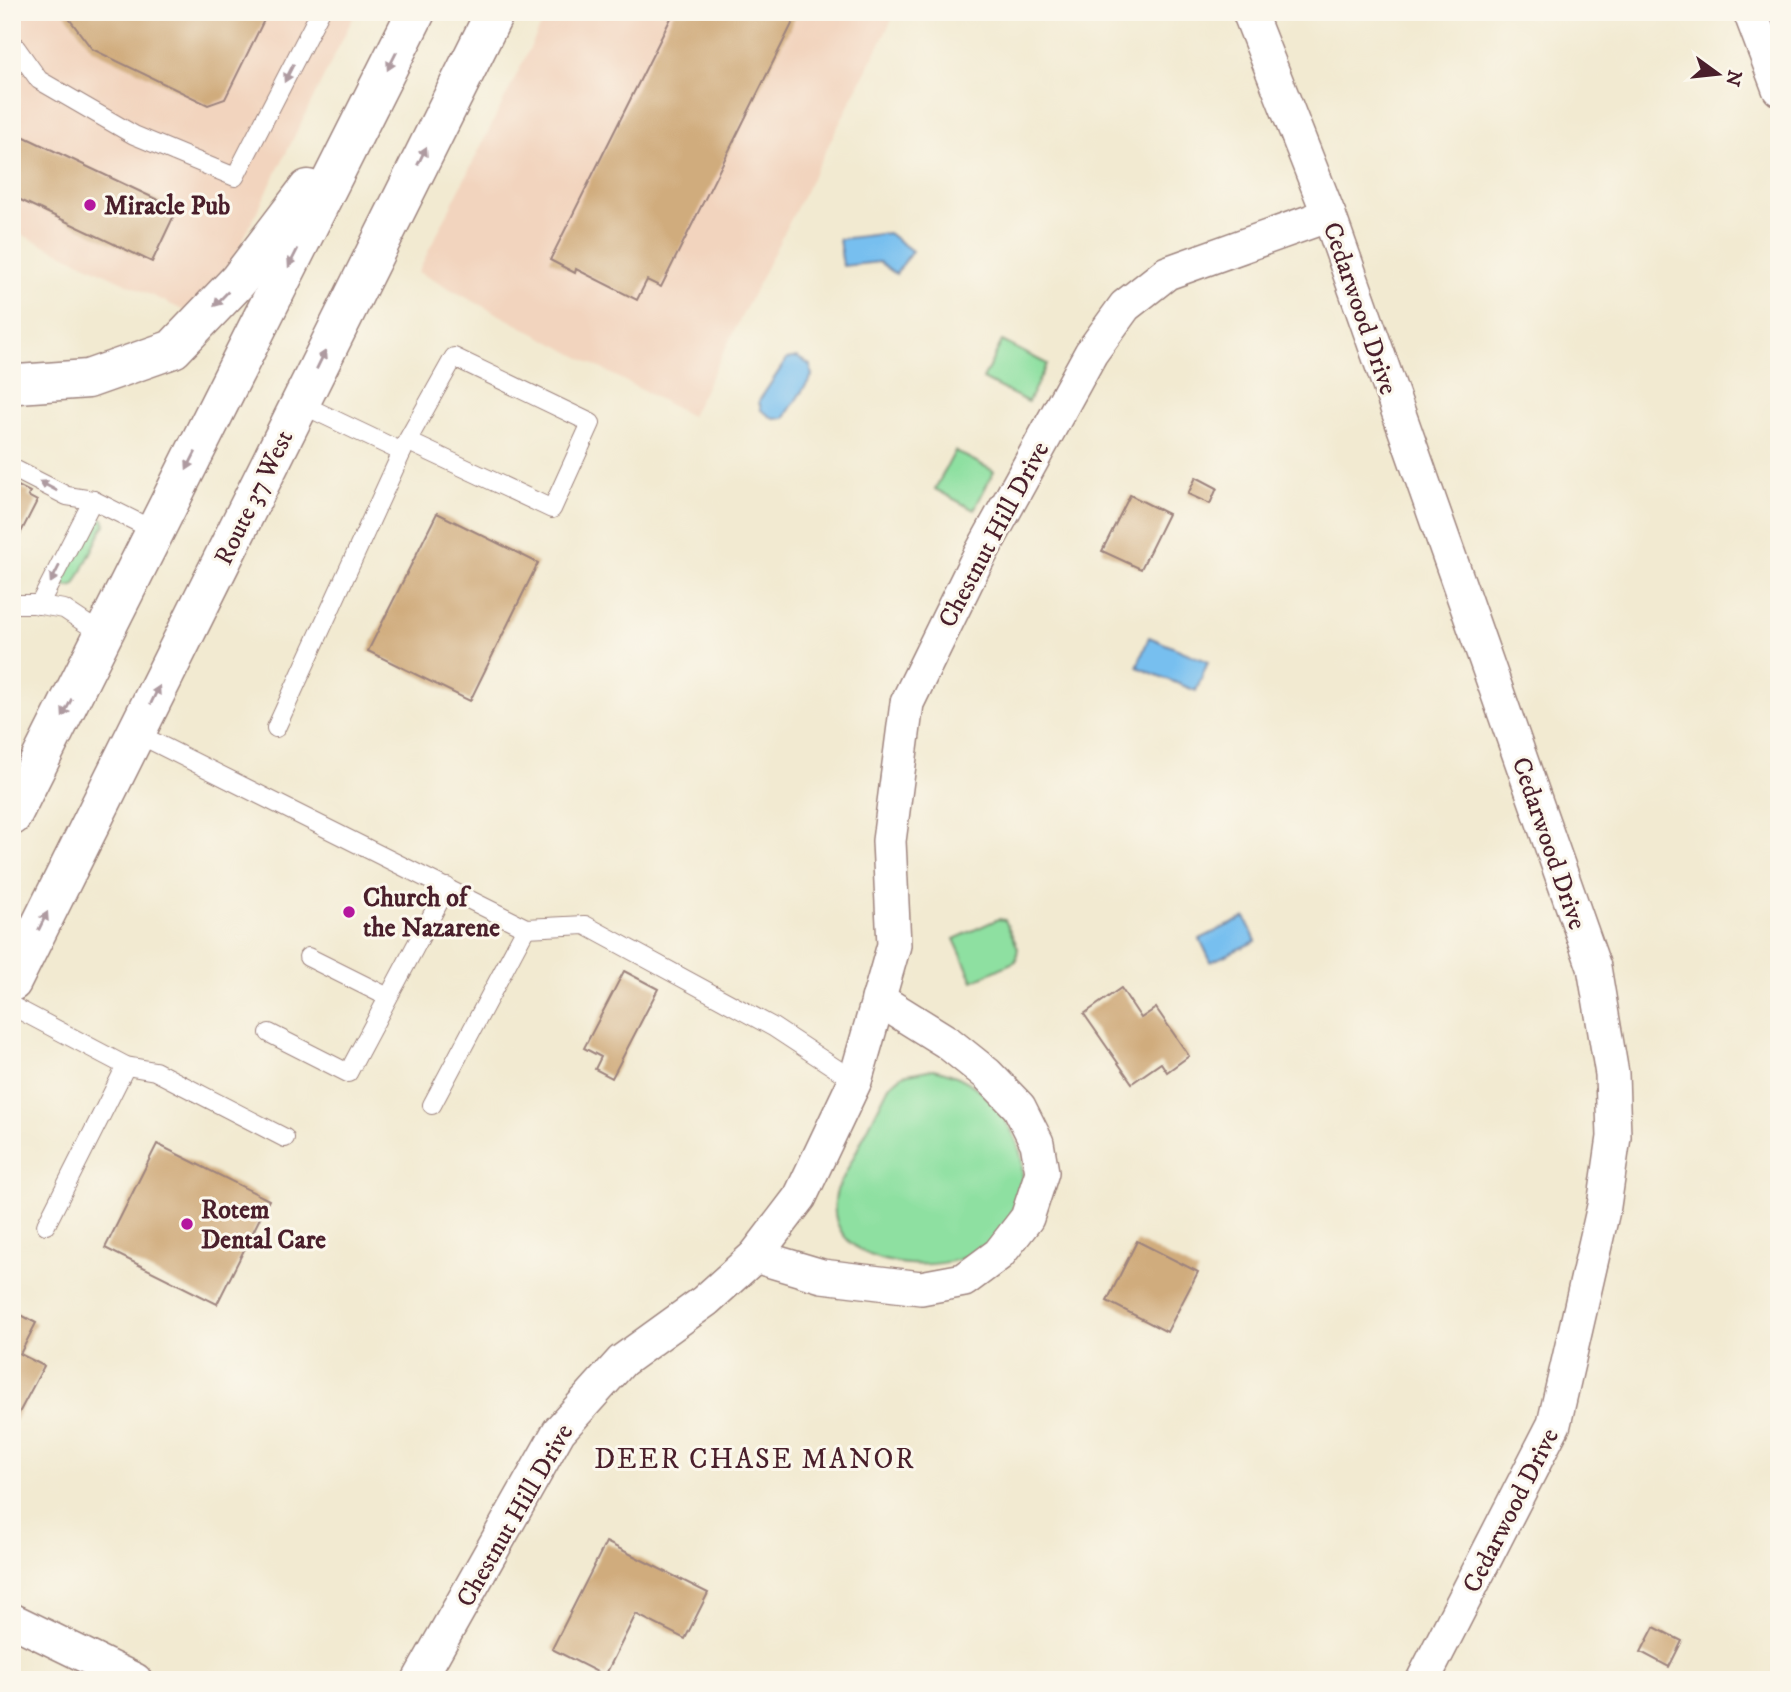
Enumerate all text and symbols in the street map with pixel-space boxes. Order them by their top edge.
north arrow [1682,38,1752,108]
one-way arrow [386,51,398,71]
one-way arrow [283,63,294,83]
text: N [1720,67,1746,89]
one-way arrow [417,146,428,166]
place label: Miracle Pub [104,190,230,223]
marker: Miracle Pub [82,197,98,213]
street label: Cedarwood Drive [1315,218,1405,399]
one-way arrow [287,248,298,268]
one-way arrow [214,290,230,307]
one-way arrow [316,350,327,370]
street label: Route 37 West [207,425,301,571]
street label: Chestnut Hill Drive [931,436,1057,633]
one-way arrow [185,451,196,471]
one-way arrow [38,481,58,492]
one-way arrow [49,564,60,584]
one-way arrow [149,685,160,705]
one-way arrow [61,698,72,718]
street label: Cedarwood Drive [1504,753,1594,934]
place label: Church of the Nazarene [363,882,500,945]
marker: Church of the Nazarene [341,904,357,920]
one-way arrow [37,911,48,931]
place label: Rotem Dental Care [201,1194,326,1257]
marker: Rotem Dental Care [179,1216,195,1232]
street label: Chestnut Hill Drive [449,1418,581,1613]
street label: Cedarwood Drive [1456,1423,1567,1599]
district label: DEER CHASE MANOR [594,1442,916,1477]

